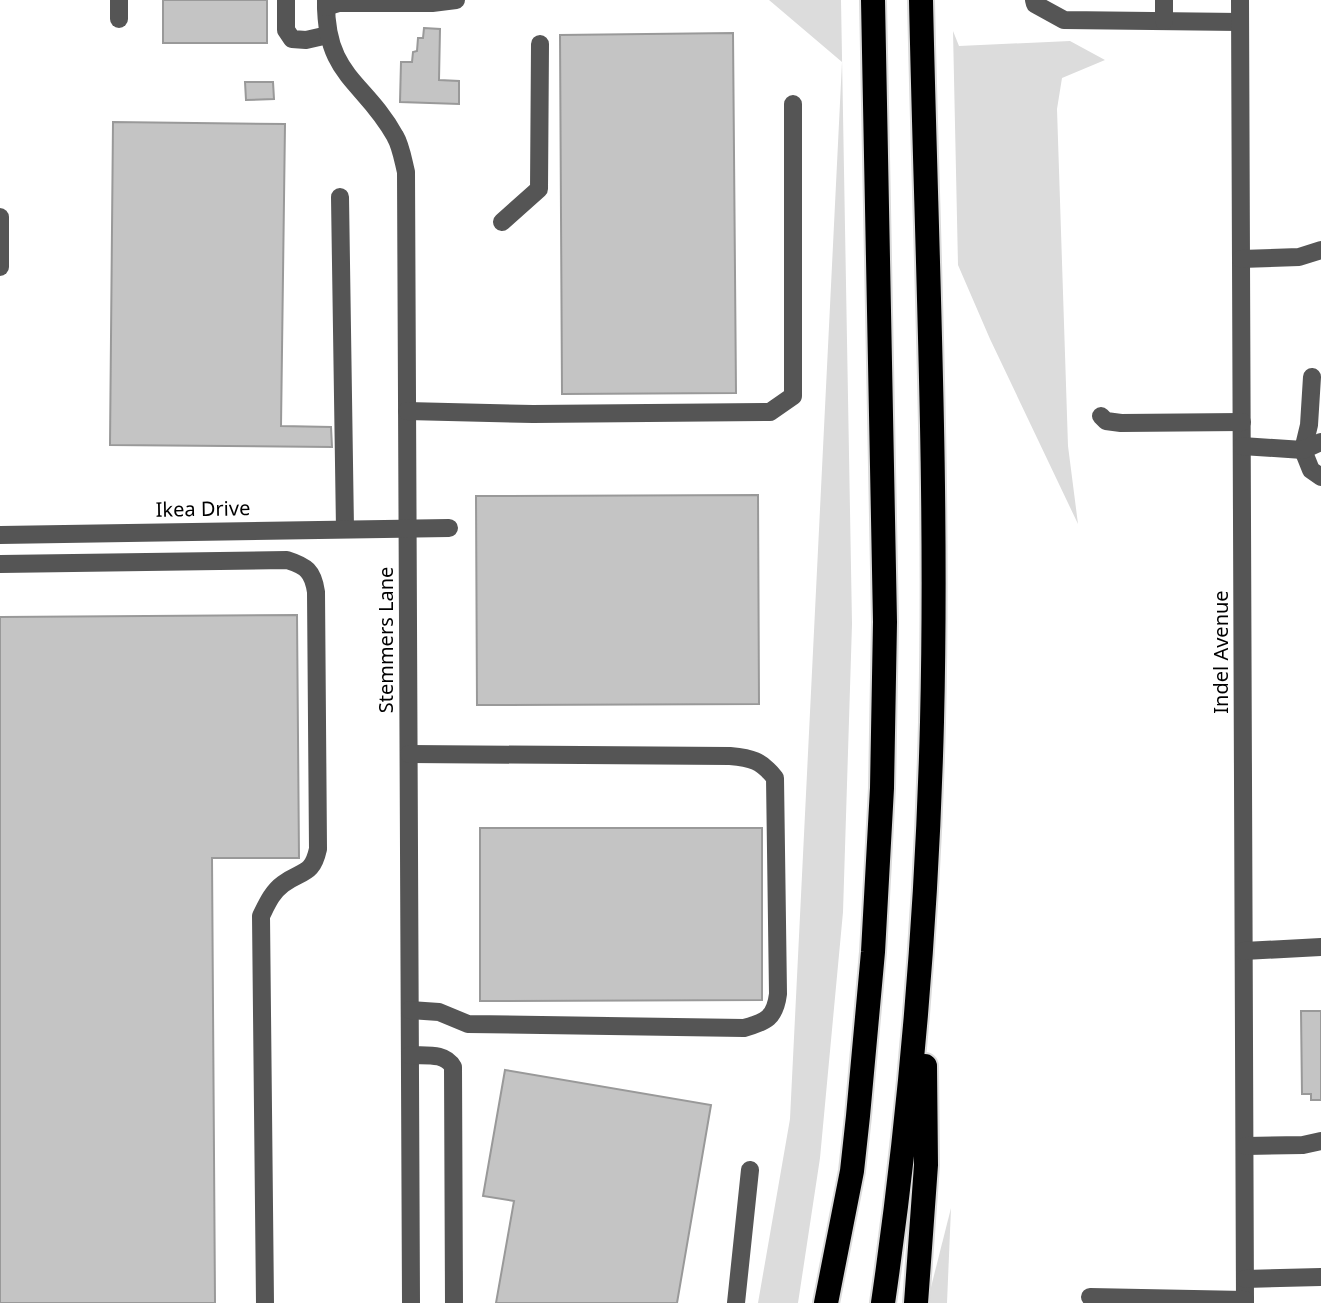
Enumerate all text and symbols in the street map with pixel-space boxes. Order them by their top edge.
street label: Ikea Drive [155,494,251,523]
street label: Stemmers Lane [372,567,399,713]
street label: Indel Avenue [1207,590,1234,714]

